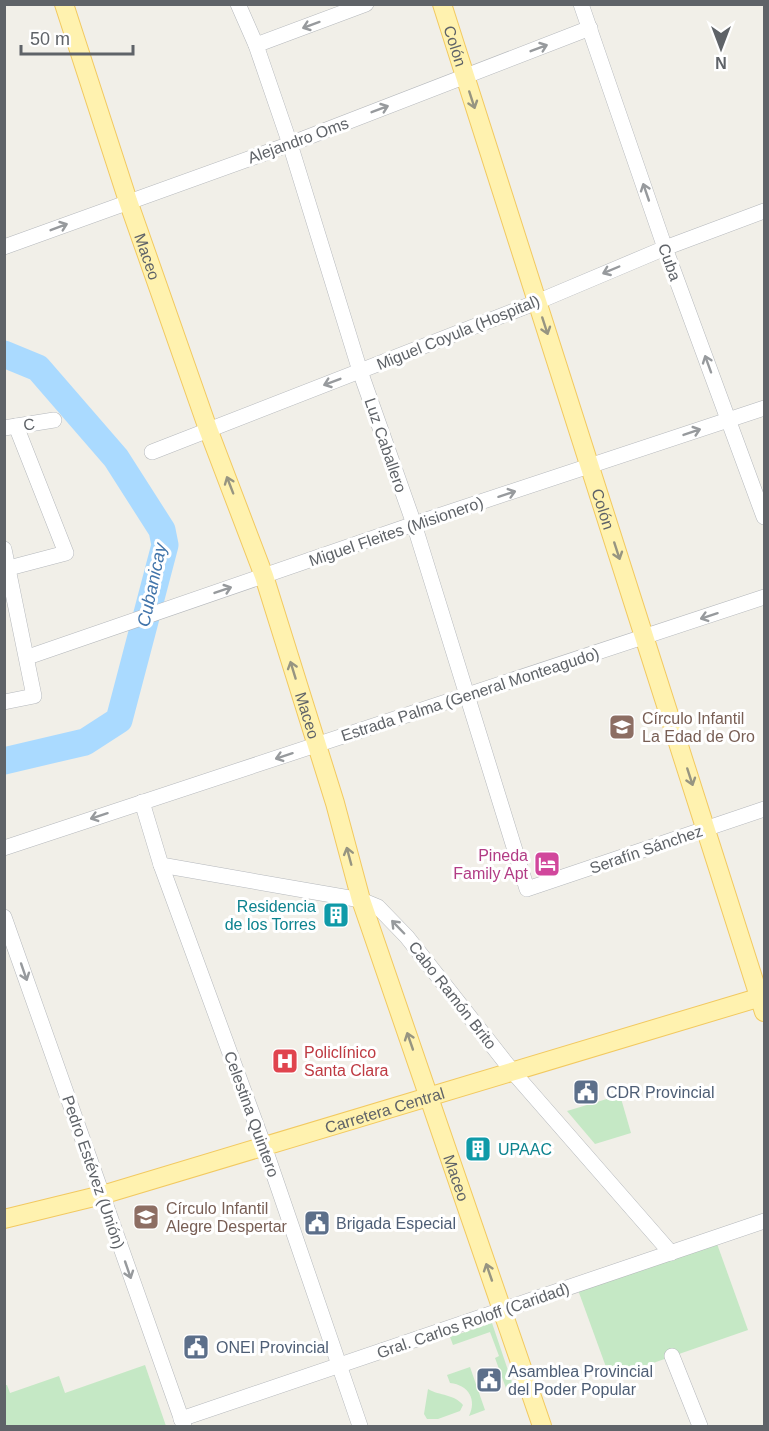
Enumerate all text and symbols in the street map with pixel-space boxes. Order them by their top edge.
scale bar [21,18,134,56]
north arrow [691,18,751,78]
one-way arrow [302,20,321,31]
street label: Colón [440,24,469,69]
text: 50 m [30,29,70,49]
one-way arrow [529,42,548,53]
text: N [715,54,727,71]
one-way arrow [468,90,479,109]
one-way arrow [371,103,389,114]
street label: Alejandro Oms [246,114,351,167]
one-way arrow [640,183,651,202]
one-way arrow [49,221,68,232]
street label: Maceo [131,231,163,282]
street label: Cuba [655,241,684,283]
one-way arrow [602,265,621,276]
street label: Miguel Coyula (Hospital) [374,292,542,373]
one-way arrow [540,316,551,335]
one-way arrow [701,355,712,374]
one-way arrow [324,377,342,388]
street label: Luz Caballero [361,396,410,495]
street label: C [22,415,36,434]
one-way arrow [682,426,701,437]
one-way arrow [223,476,234,495]
one-way arrow [497,487,516,498]
street label: Colón [588,487,617,532]
street label: Miguel Fleites (Misionero) [307,494,486,569]
water label: Cubanicay [133,540,171,629]
one-way arrow [612,541,623,560]
one-way arrow [213,584,232,595]
one-way arrow [700,611,719,622]
street label: Estrada Palma (General Monteagudo) [339,645,601,744]
one-way arrow [287,661,298,680]
street label: Maceo [292,690,322,741]
place label: Círculo Infantil La Edad de Oro [642,710,755,745]
school or university icon: Círculo Infantil La Edad de Oro [607,712,637,742]
one-way arrow [275,751,294,762]
one-way arrow [685,767,696,786]
one-way arrow [90,812,109,823]
street label: Serafín Sánchez [587,822,705,877]
one-way arrow [343,847,354,866]
place label: Pineda Family Apt [453,847,529,882]
hotel icon: Pineda Family Apt [532,849,562,879]
place label: Residencia de los Torres [225,898,316,933]
building icon: Residencia de los Torres [321,900,351,930]
one-way arrow [391,920,405,935]
street label: Cabo Ramón Brito [405,938,500,1052]
one-way arrow [19,962,30,981]
one-way arrow [403,1033,414,1051]
place label: Policlínico Santa Clara [304,1044,389,1079]
hospital icon: Policlínico Santa Clara [270,1046,300,1076]
street label: Celestina Quintero [221,1049,282,1179]
public building icon: CDR Provincial [571,1077,601,1107]
place label: CDR Provincial [606,1084,714,1101]
street label: Carretera Central [323,1085,446,1136]
street label: Pedro Estévez (Unión) [59,1093,128,1251]
building icon: UPAAC [463,1134,493,1164]
place label: UPAAC [498,1141,552,1158]
street label: Maceo [440,1152,472,1203]
place label: Círculo Infantil Alegre Despertar [166,1200,288,1235]
school or university icon: Círculo Infantil Alegre Despertar [131,1202,161,1232]
public building icon: Brigada Especial [302,1208,332,1238]
place label: Brigada Especial [336,1215,456,1232]
one-way arrow [124,1260,135,1279]
one-way arrow [482,1263,493,1282]
street label: Gral. Carlos Roloff (Caridad) [375,1279,572,1361]
public building icon: ONEI Provincial [181,1332,211,1362]
place label: ONEI Provincial [216,1339,329,1356]
place label: Asamblea Provincial del Poder Popular [508,1363,653,1398]
public building icon: Asamblea Provincial del Poder Popular [474,1365,504,1395]

